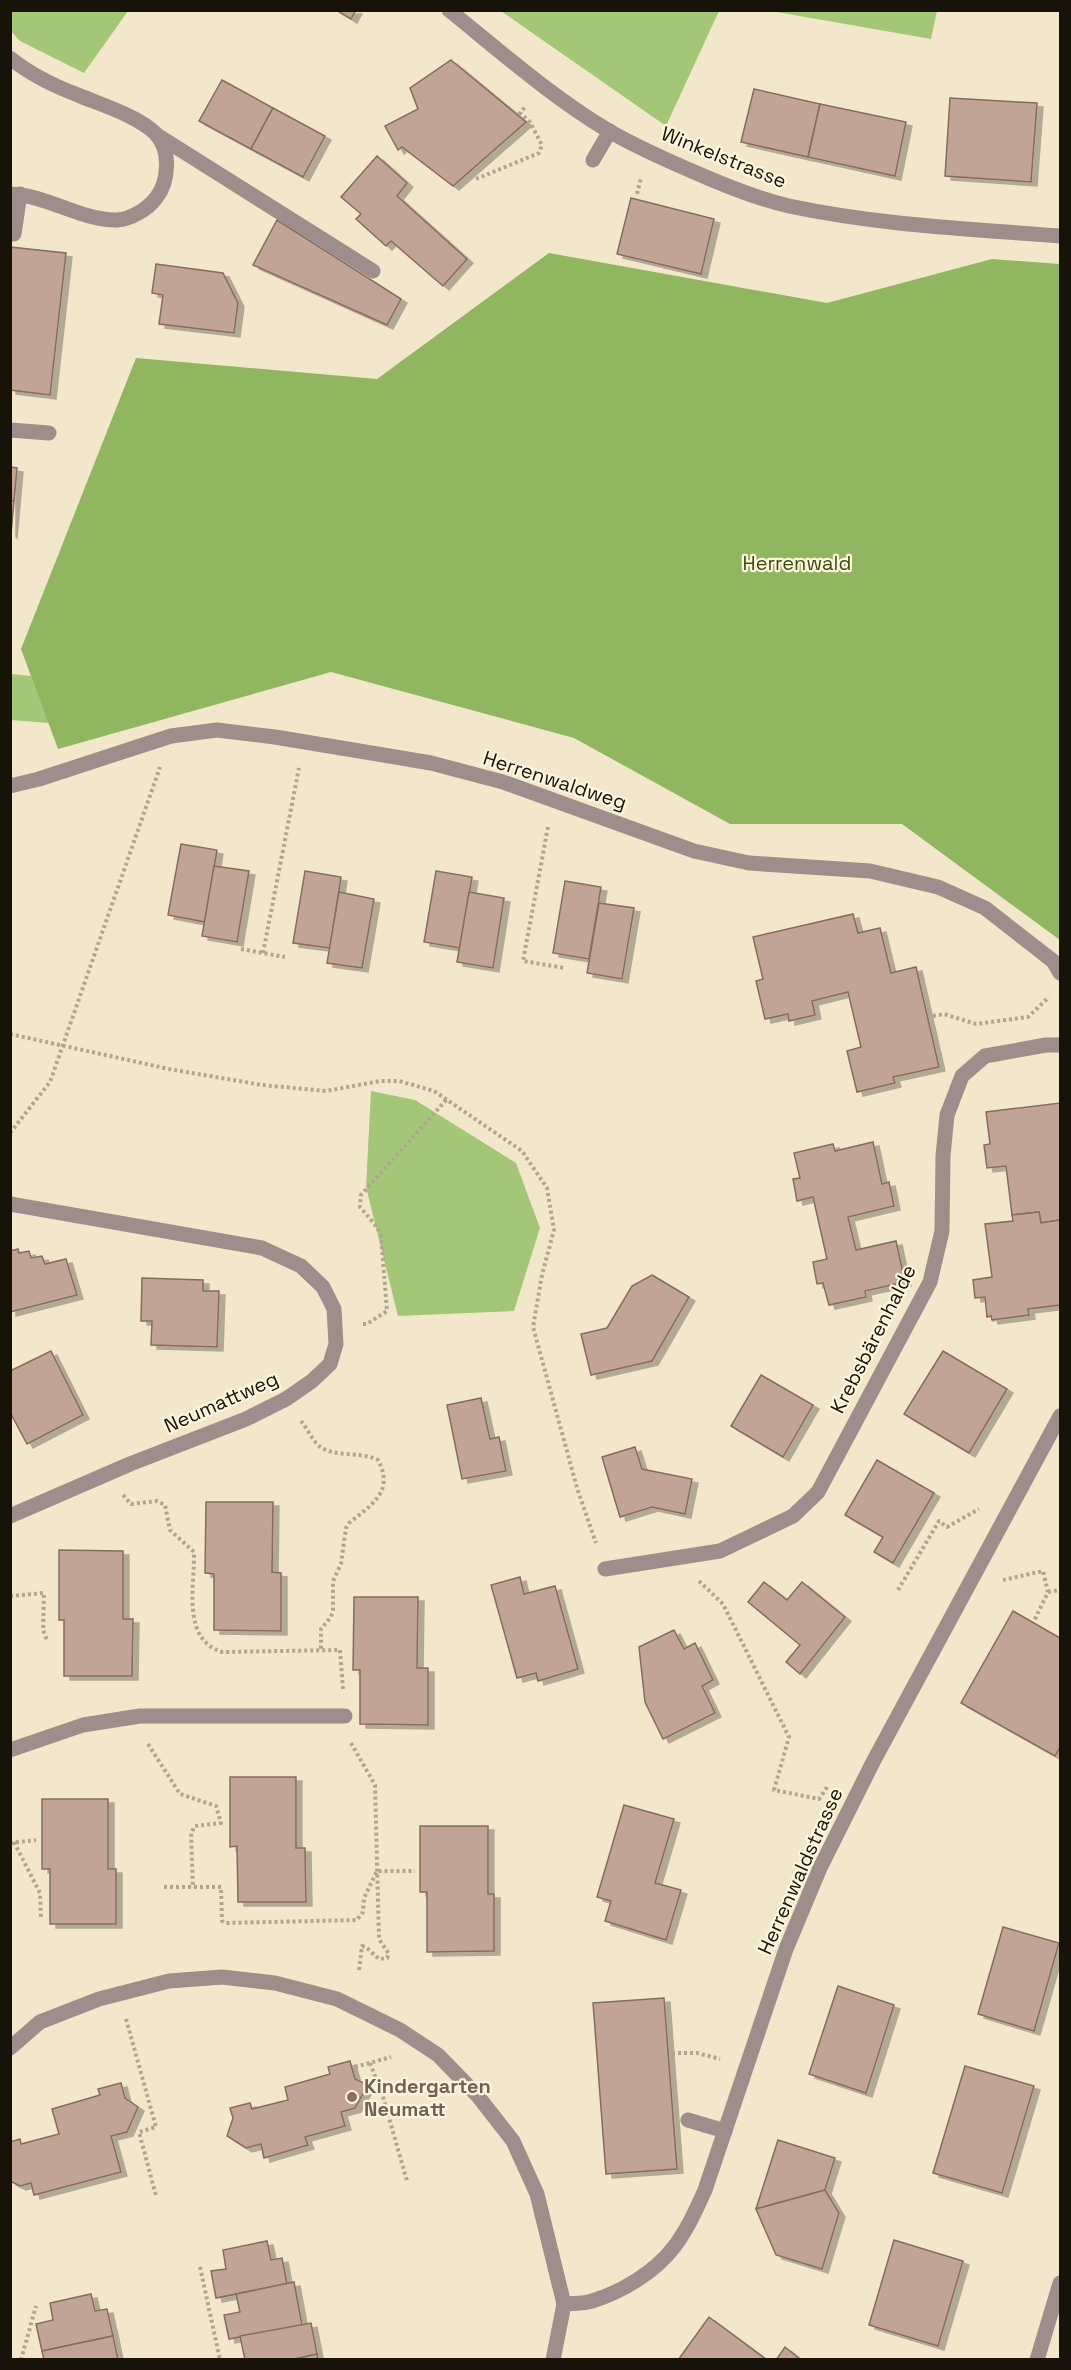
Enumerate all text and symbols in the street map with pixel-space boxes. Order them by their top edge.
street label: Winkelstrasse [658,120,790,194]
park label: Herrenwald [743,550,851,576]
street label: Herrenwaldweg [480,745,630,815]
street label: Krebsbärenhalde [824,1260,922,1418]
street label: Neumattweg [160,1365,282,1439]
street label: Herrenwaldstrasse [752,1784,848,1958]
place label: Kindergarten Neumatt [364,2073,491,2122]
marker: Kindergarten Neumatt [345,2090,359,2104]

